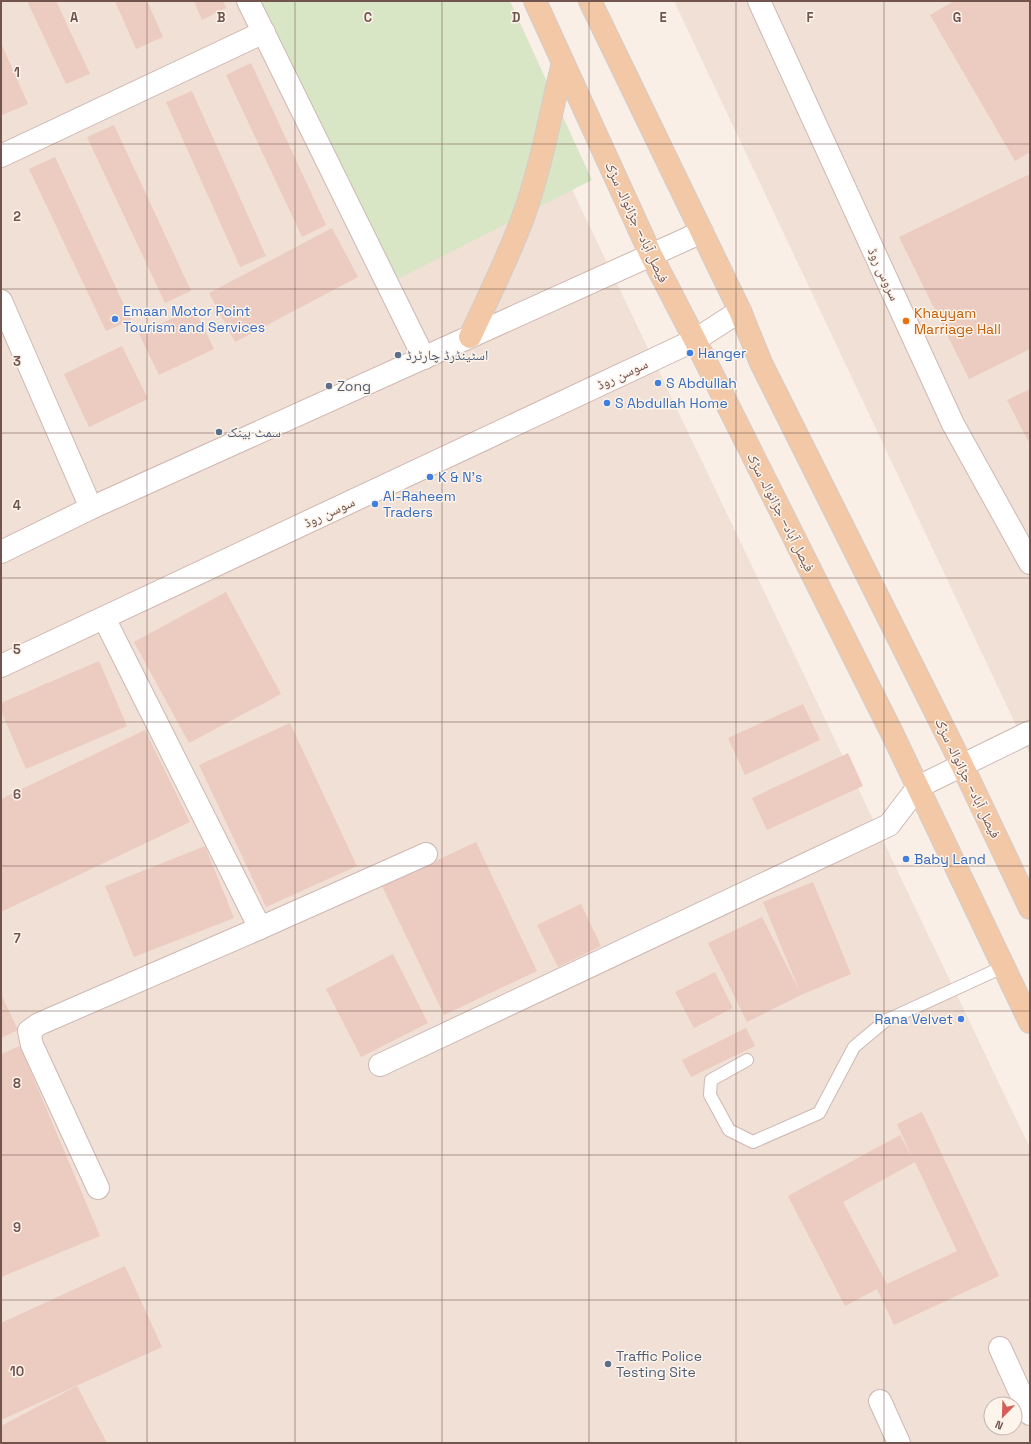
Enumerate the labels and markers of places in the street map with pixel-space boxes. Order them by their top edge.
place label: Emaan Motor Point Tourism and Services [123,302,265,336]
place label: Khayyam Marriage Hall [914,304,1001,338]
marker: Emaan Motor Point Tourism and Services [110,314,120,324]
marker: Khayyam Marriage Hall [901,316,911,326]
place label: Hanger [698,344,746,362]
place label: اسٹینڈرڈ چارٹرڈ [406,346,488,364]
marker: Hanger [685,348,695,358]
marker: اسٹینڈرڈ چارٹرڈ [393,350,403,360]
place label: S Abdullah [666,374,737,392]
place label: Zong [337,377,371,395]
marker: S Abdullah [653,378,663,388]
marker: Zong [324,381,334,391]
place label: S Abdullah Home [615,394,728,412]
marker: S Abdullah Home [602,398,612,408]
place label: سمٹ بینک [227,423,281,441]
marker: سمٹ بینک [214,427,224,437]
place label: K & N's [438,468,482,486]
marker: K & N's [425,472,435,482]
place label: Al-Raheem Traders [383,487,456,521]
marker: Al-Raheem Traders [370,499,380,509]
place label: Baby Land [914,850,986,868]
marker: Baby Land [901,854,911,864]
place label: Rana Velvet [874,1010,953,1028]
marker: Rana Velvet [956,1014,966,1024]
place label: Traffic Police Testing Site [616,1347,702,1381]
marker: Traffic Police Testing Site [603,1359,613,1369]

